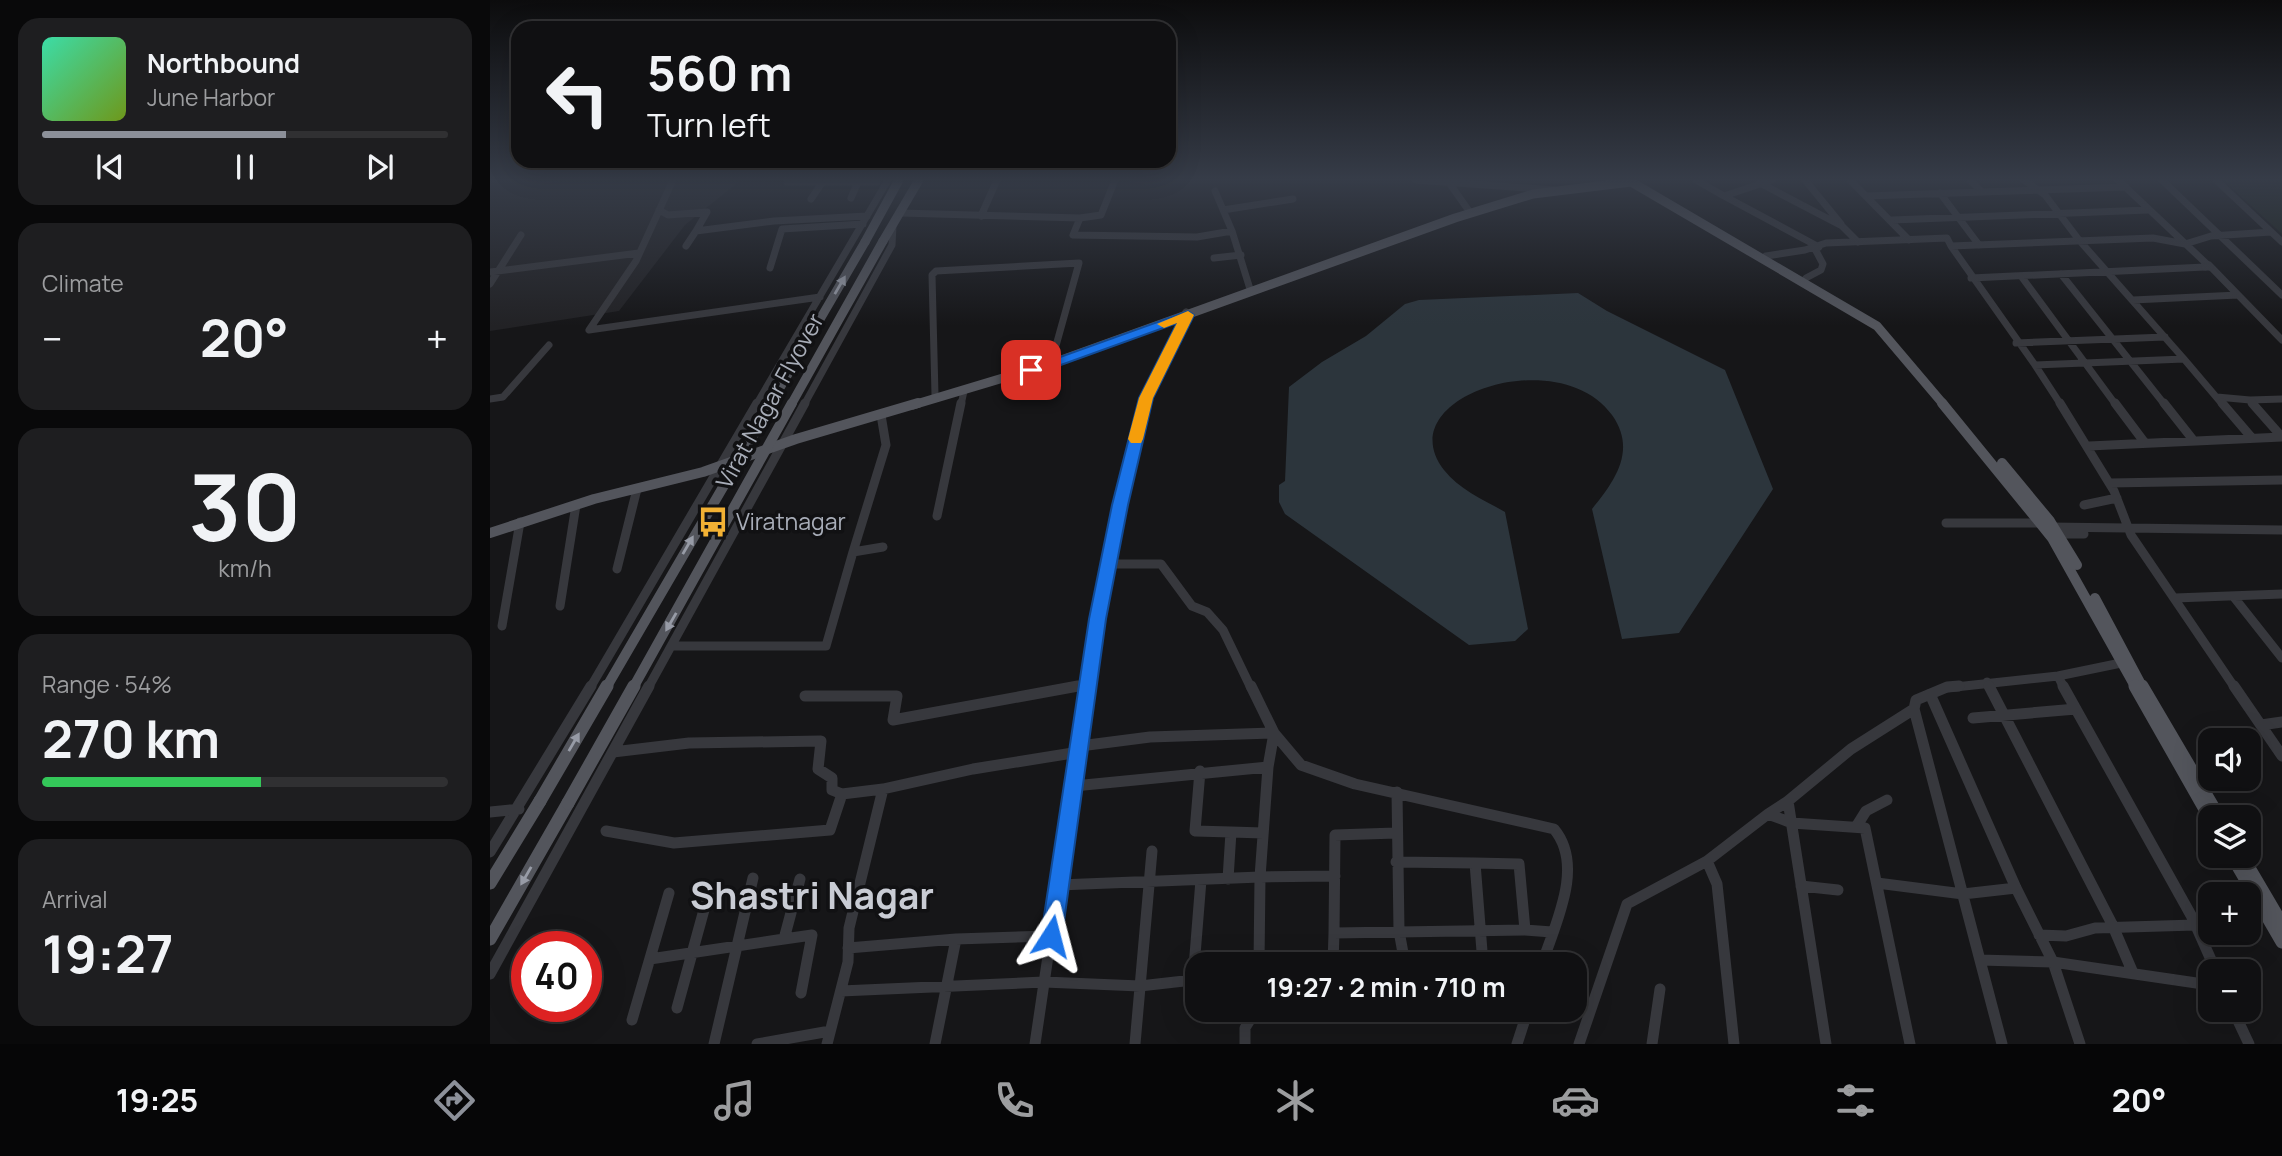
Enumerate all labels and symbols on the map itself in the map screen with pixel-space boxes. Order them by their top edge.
one-way arrow [834,276,846,295]
street label: Virat Nagar Flyover [708,307,831,494]
pin [1001,340,1061,400]
bus stop icon: Viratnagar [696,505,730,539]
place label: Viratnagar [736,505,846,537]
one-way arrow [682,535,694,555]
one-way arrow [665,612,677,631]
one-way arrow [568,732,580,752]
one-way arrow [520,866,532,885]
district label: Shastri Nagar [690,870,934,920]
position arrow [1014,899,1088,973]
speed limit sign: 40 [511,931,602,1022]

